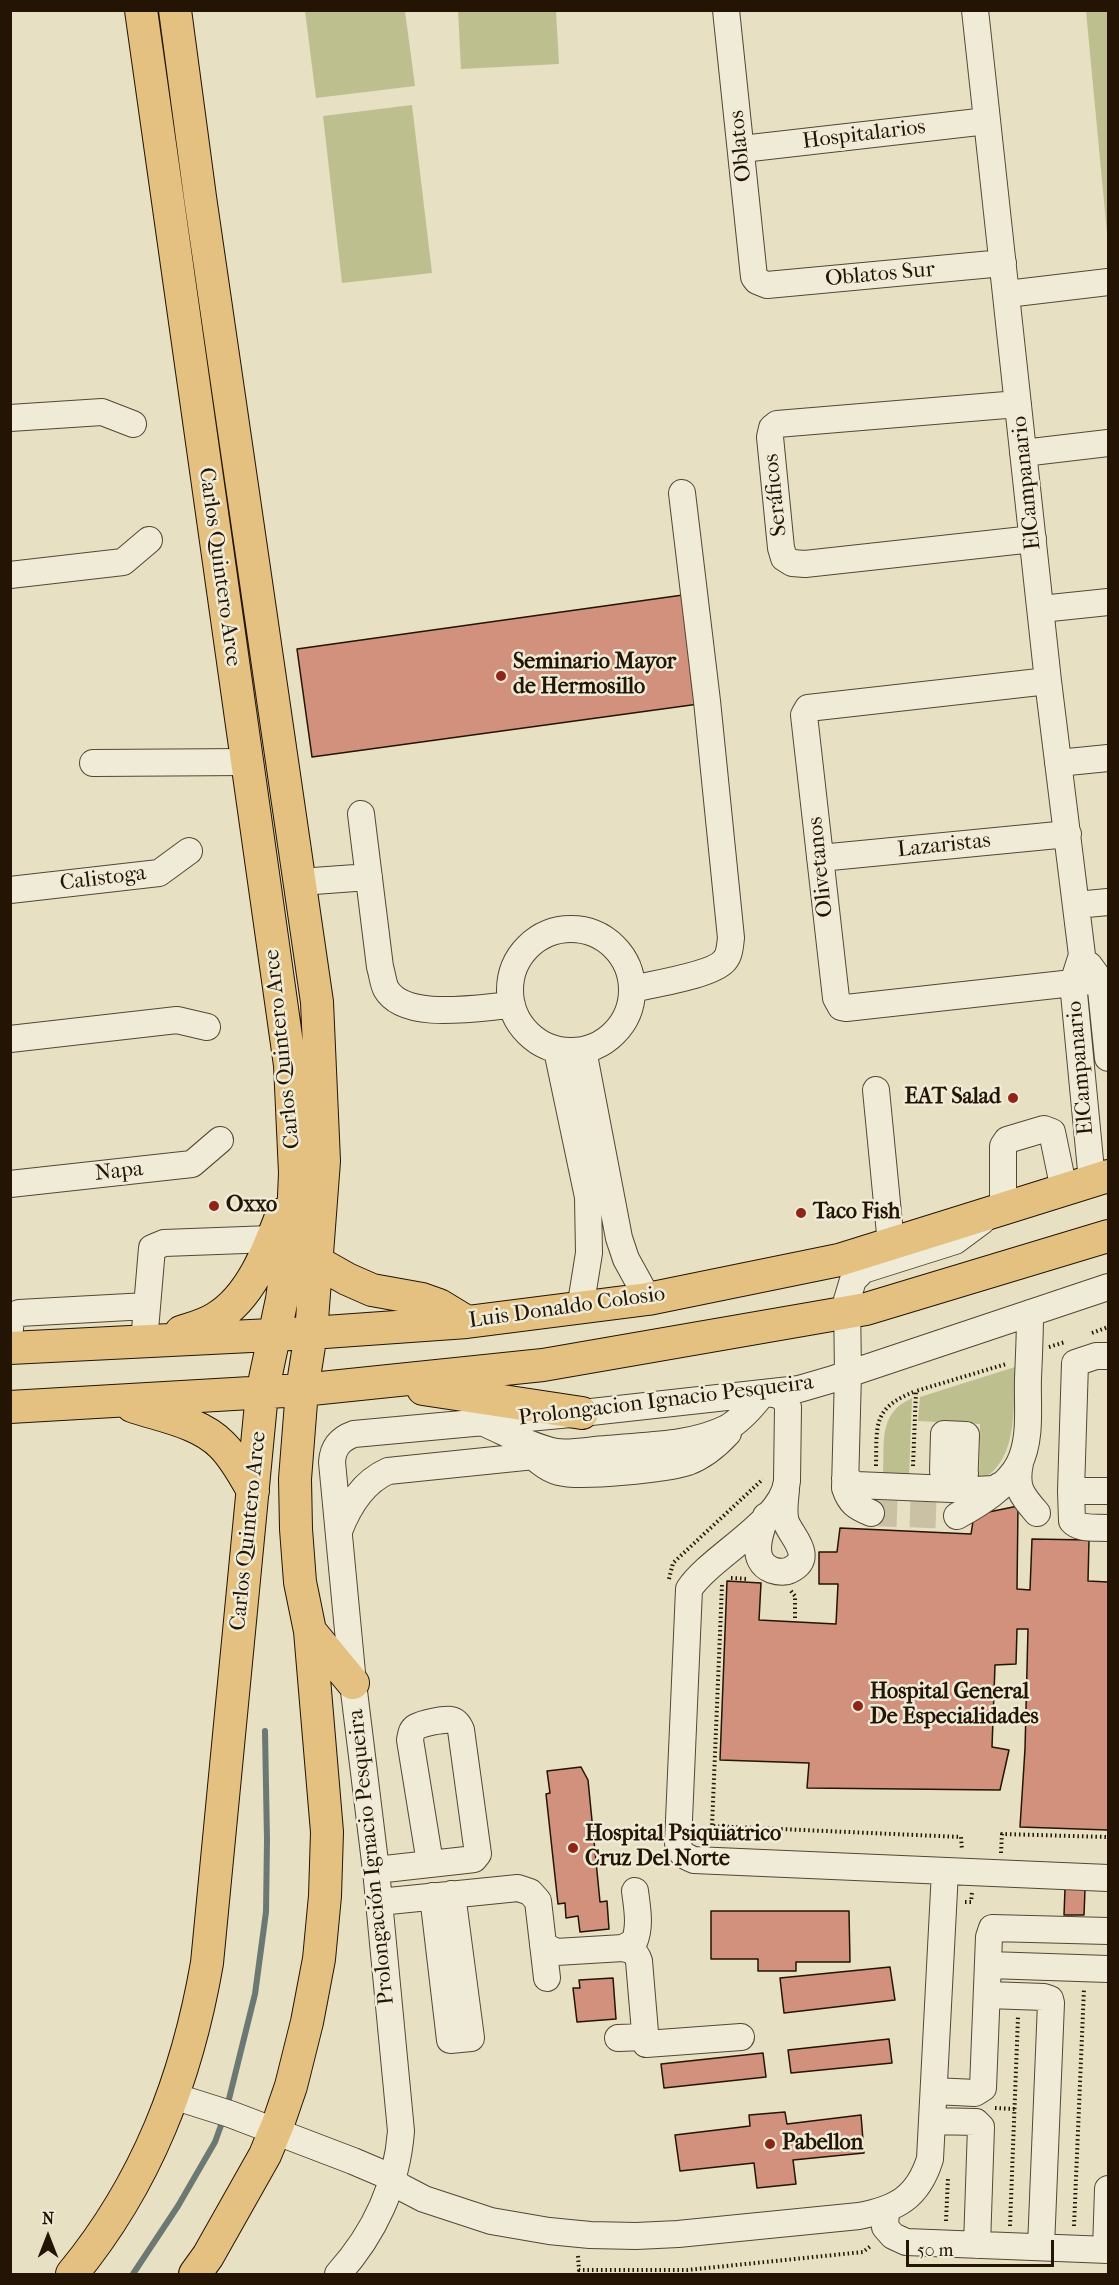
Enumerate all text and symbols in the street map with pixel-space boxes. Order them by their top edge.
street label: Oblatos [724,109,758,183]
street label: Hospitalarios [801,114,927,156]
street label: Oblatos Sur [824,257,936,293]
street label: ElCampanario [1007,415,1047,551]
street label: Seráficos [759,452,793,538]
street label: Carlos Quintero Arce [192,466,246,668]
place label: Seminario Mayor de Hermosillo [513,650,676,702]
marker: Seminario Mayor de Hermosillo [494,669,508,683]
street label: Olivetanos [803,815,839,919]
street label: Lazaristas [896,828,992,864]
street label: Calistoga [58,861,148,897]
street label: Carlos Quintero Arce [259,948,307,1150]
street label: ElCampanario [1062,1000,1100,1136]
place label: EAT Salad [905,1085,1001,1111]
marker: EAT Salad [1006,1091,1020,1105]
street label: Napa [94,1156,144,1188]
place label: Oxxo [226,1193,277,1219]
marker: Oxxo [207,1199,221,1213]
place label: Taco Fish [813,1200,900,1226]
marker: Taco Fish [794,1206,808,1220]
street label: Luis Donaldo Colosio [467,1281,667,1335]
street label: Prolongacion Ignacio Pesqueira [517,1370,815,1432]
street label: Carlos Quintero Arce [225,1430,273,1632]
place label: Hospital General De Especialidades [870,1680,1039,1732]
marker: Hospital General De Especialidades [851,1699,865,1713]
street label: Prolongación Ignacio Pesqueira [343,1708,401,2006]
place label: Hospital Psiquiatrico Cruz Del Norte [585,1822,781,1874]
marker: Hospital Psiquiatrico Cruz Del Norte [566,1841,580,1855]
place label: Pabellon [782,2131,863,2157]
marker: Pabellon [763,2137,777,2151]
north arrow [18,2207,78,2267]
text: N [42,2209,54,2228]
scale bar [909,2228,1058,2266]
text: 50 m [917,2240,953,2261]

